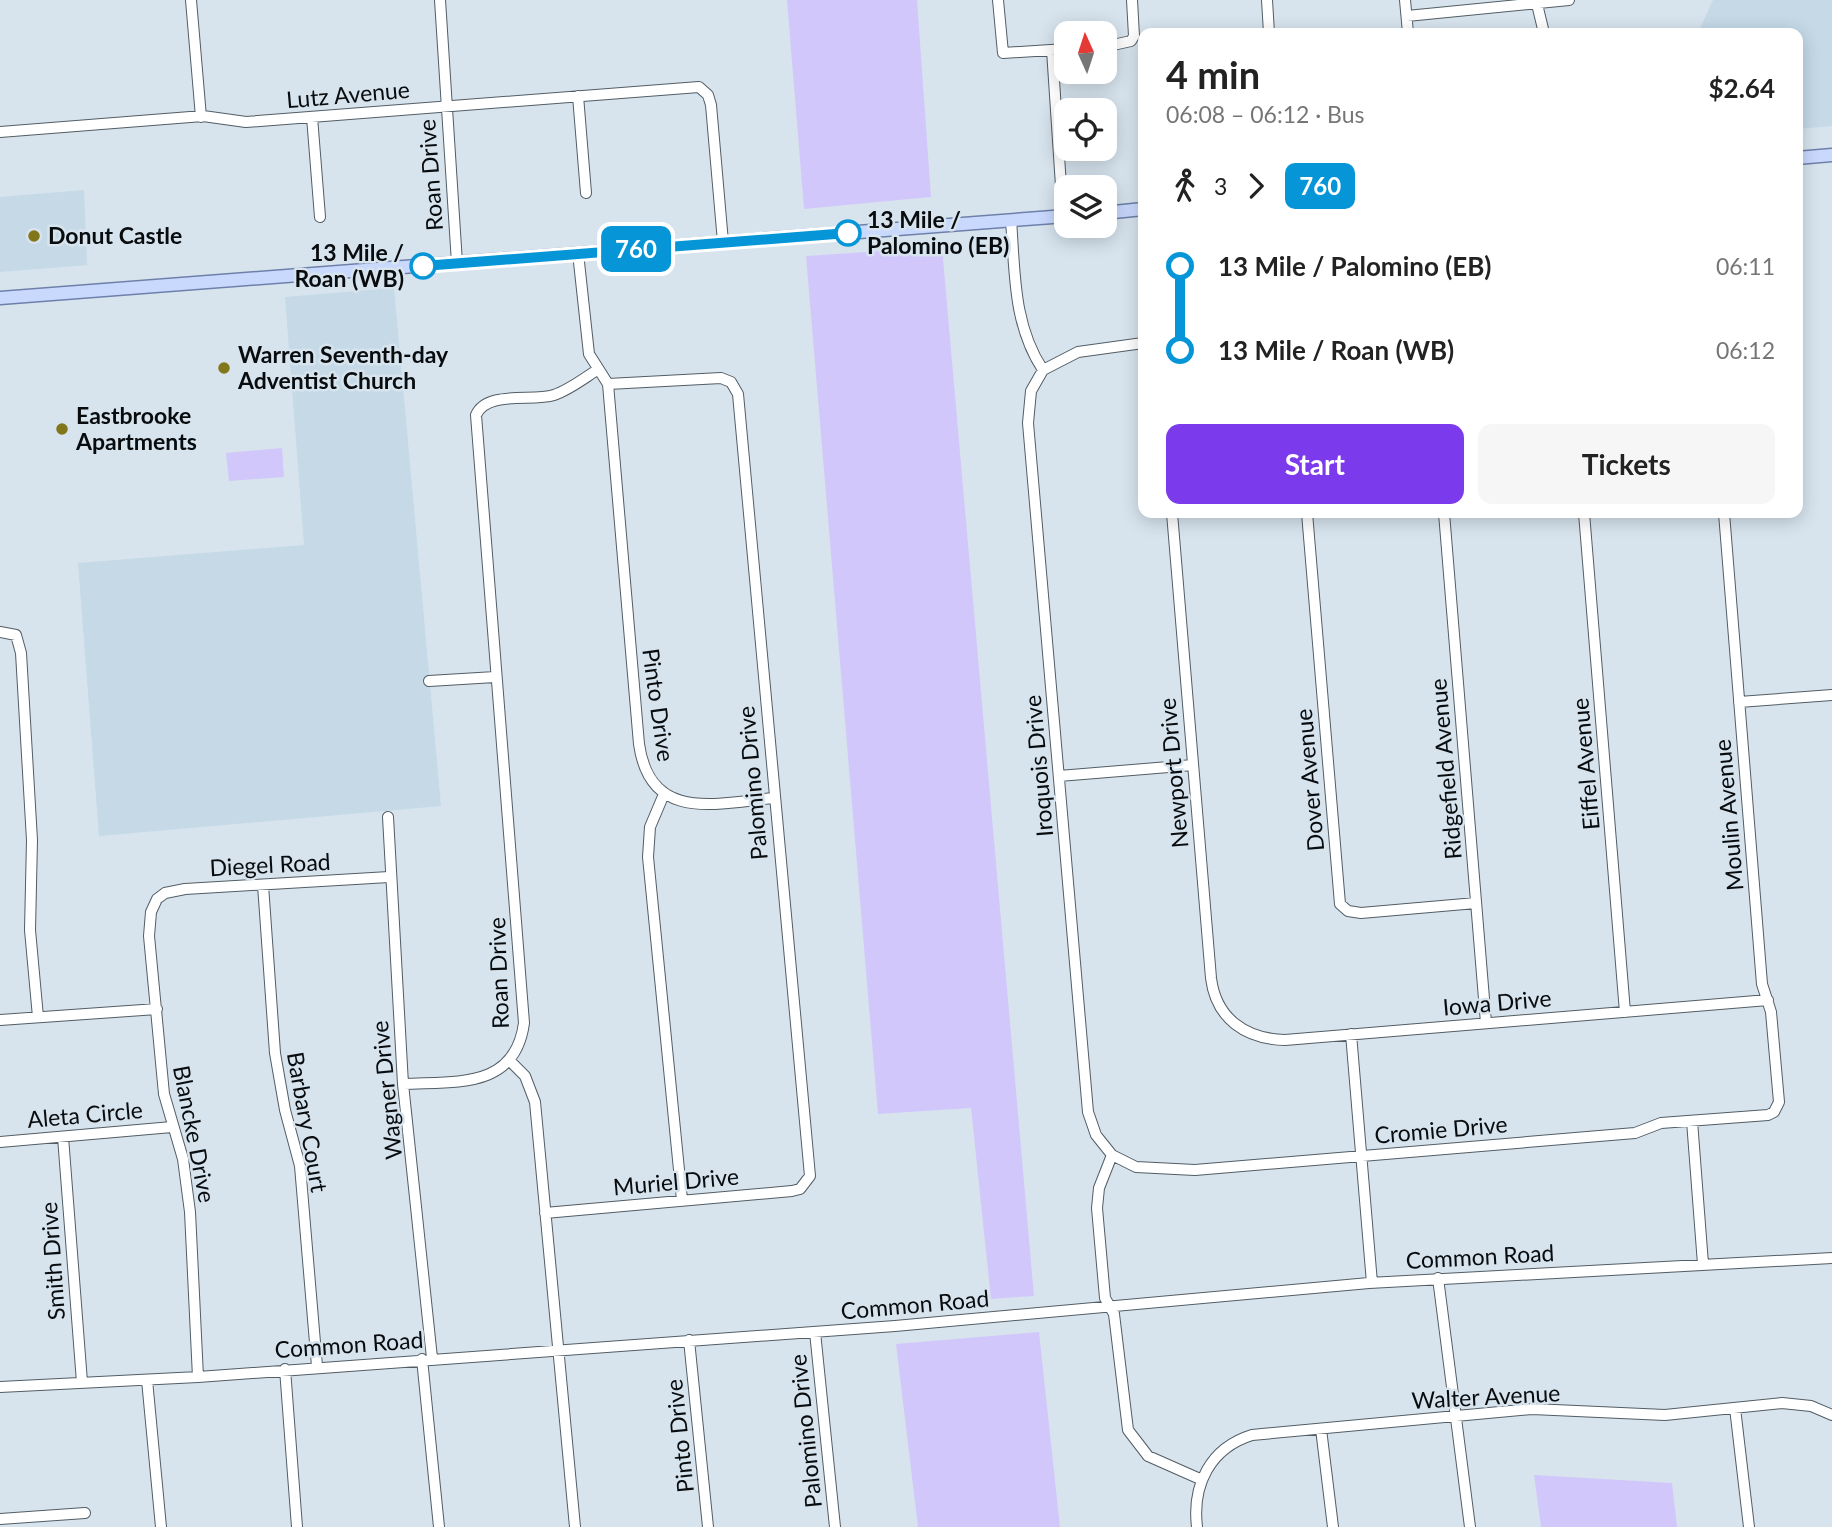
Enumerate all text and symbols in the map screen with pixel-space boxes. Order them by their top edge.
north arrow [1054,21,1116,84]
map controls [1054,21,1117,238]
text: 4 min [1166,51,1260,97]
text: $2.64 [1709,72,1775,104]
street label: Lutz Avenue [285,75,411,113]
button: locate [1054,98,1117,161]
text: 06:08 – 06:12 · Bus [1166,100,1365,128]
street label: Roan Drive [412,118,448,232]
icon: walk [1166,167,1204,205]
icon: forward [1237,167,1275,205]
text: 760 [1299,171,1341,200]
text: 3 [1214,172,1227,200]
button: layers [1054,175,1117,238]
place label: 13 Mile / Palomino (EB) [867,205,1009,259]
marker: 13 Mile / Palomino (EB) [835,220,861,246]
place label: Donut Castle [48,221,182,249]
line badge: 760 [596,226,676,272]
marker: Donut Castle [26,228,42,244]
text: 760 [615,234,657,263]
place label: 13 Mile / Roan (WB) [295,238,404,292]
text: 13 Mile / Palomino (EB) [1218,250,1492,282]
text: 06:11 [1716,252,1775,280]
marker: 13 Mile / Roan (WB) [410,253,436,279]
text: 13 Mile / Roan (WB) [1218,334,1454,366]
text: 06:12 [1716,336,1775,364]
place label: Warren Seventh-day Adventist Church [237,340,449,394]
marker: Warren Seventh-day Adventist Church [216,360,232,376]
place label: Eastbrooke Apartments [75,401,197,455]
marker: Eastbrooke Apartments [54,421,70,437]
button: Start [1166,424,1464,504]
button: Tickets [1478,424,1775,504]
street label: Pinto Drive [637,647,681,763]
street label: Ridgefield Avenue [1423,678,1467,861]
street label: Iroquois Drive [1018,694,1058,838]
street label: Newport Drive [1152,697,1194,849]
street label: Eiffel Avenue [1565,697,1605,831]
street label: Palomino Drive [731,705,773,861]
street label: Dover Avenue [1289,708,1329,852]
street label: Moulin Avenue [1707,738,1749,892]
street label: Diegel Road [209,847,331,881]
street label: Roan Drive [482,917,514,1029]
street label: Iowa Drive [1441,983,1552,1021]
street label: Wagner Drive [365,1019,407,1161]
street label: Barbary Court [282,1049,334,1195]
street label: Blancke Drive [168,1063,222,1205]
street label: Aleta Circle [26,1095,144,1133]
street label: Cromie Drive [1373,1109,1509,1149]
street label: Muriel Drive [612,1162,740,1200]
street label: Smith Drive [34,1201,70,1321]
street label: Common Road [1405,1238,1555,1274]
street label: Common Road [840,1284,990,1324]
street label: Common Road [274,1325,424,1363]
street label: Palomino Drive [783,1353,827,1509]
street label: Pinto Drive [659,1378,699,1494]
street label: Walter Avenue [1411,1378,1561,1414]

